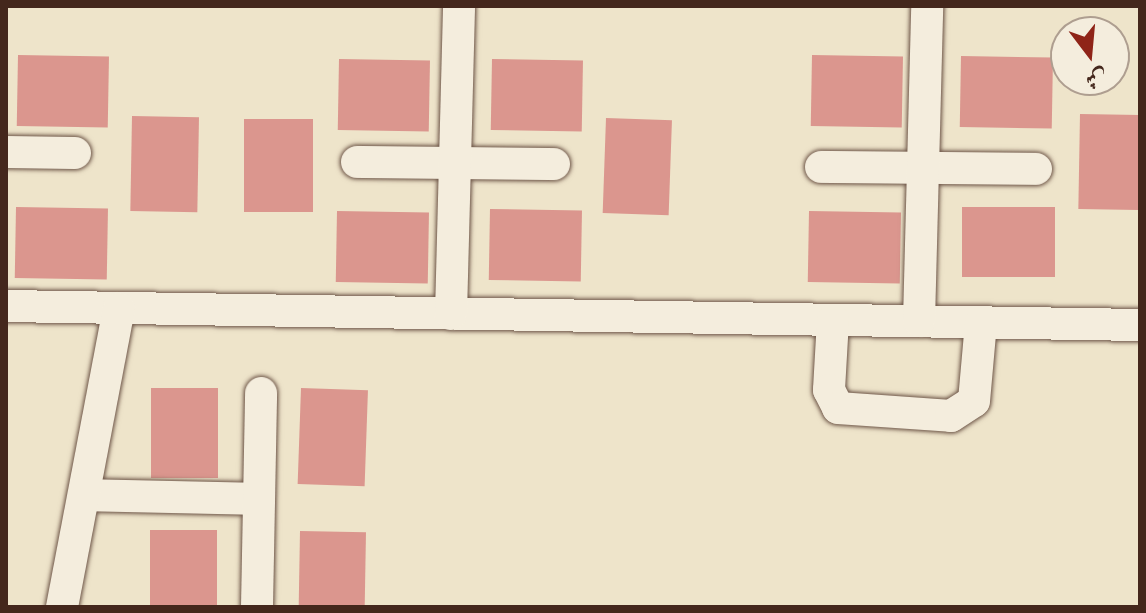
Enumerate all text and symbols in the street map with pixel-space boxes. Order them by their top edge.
north arrow [1050,16,1130,96]
text: ش [1081,60,1111,96]

